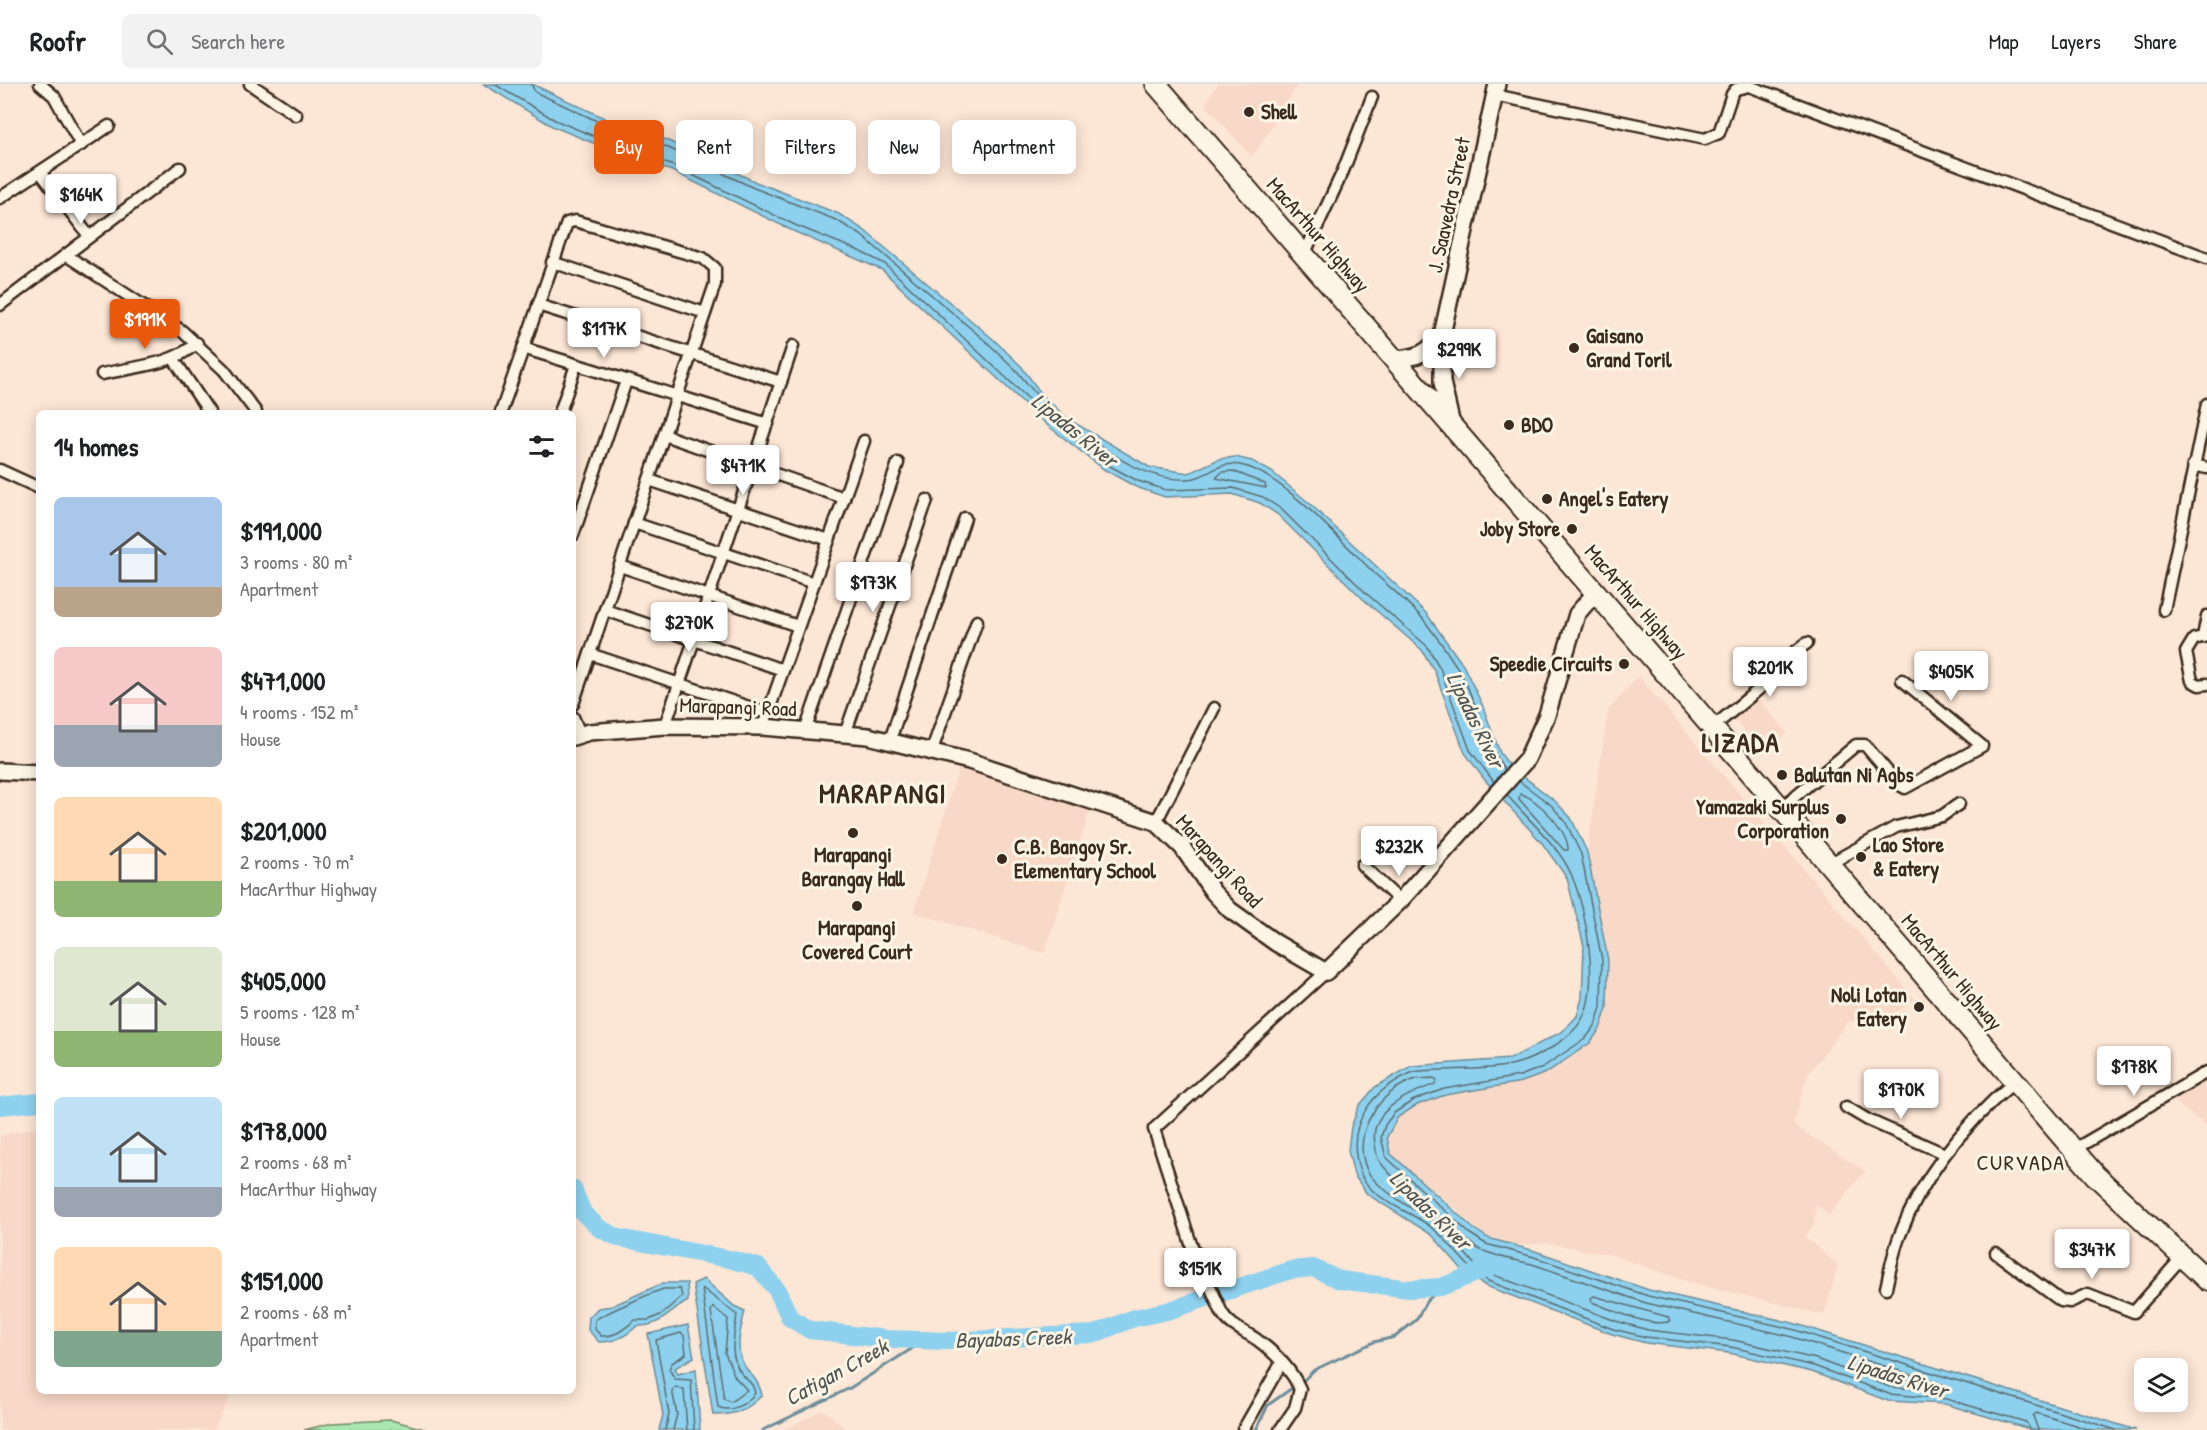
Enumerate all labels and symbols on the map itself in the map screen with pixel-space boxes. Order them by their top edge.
place label: Shell [1261,97,1298,126]
marker: Shell [1242,105,1256,119]
street label: J. Saavedra Street [1420,134,1477,275]
street label: MacArthur Highway [1260,171,1377,299]
pin: $164K [39,174,123,225]
pin: $191K [103,299,187,350]
pin: $117K [562,308,646,359]
place label: Gaisano Grand Toril [1586,321,1672,374]
pin: $299K [1417,329,1501,380]
marker: Gaisano Grand Toril [1567,341,1581,355]
water label: Lipadas River [1026,386,1126,476]
place label: BDO [1521,410,1554,439]
marker: BDO [1502,418,1516,432]
pin: $471K [701,445,785,496]
place label: Angel's Eatery [1559,484,1669,514]
marker: Angel's Eatery [1540,492,1554,506]
place label: Joby Store [1480,514,1561,544]
marker: Joby Store [1565,522,1579,536]
street label: MacArthur Highway [1578,538,1695,666]
pin: $173K [831,562,915,613]
pin: $270K [647,602,731,653]
pin: $201K [1728,647,1812,698]
place label: Speedie Circuits [1490,649,1612,679]
pin: $405K [1909,651,1993,702]
marker: Speedie Circuits [1617,657,1631,671]
water label: Lipadas River [1440,667,1513,775]
street label: Marapangi Road [679,690,797,723]
district label: LIZADA [1702,724,1780,760]
place label: Balutan Ni Agbs [1794,760,1914,790]
marker: Balutan Ni Agbs [1775,768,1789,782]
district label: MARAPANGI [819,775,947,811]
place label: Yamazaki Surplus Corporation [1696,792,1829,846]
street label: Marapangi Road [1169,807,1269,914]
marker: Yamazaki Surplus Corporation [1834,812,1848,826]
marker: Marapangi Barangay Hall [846,826,860,840]
pin: $232K [1357,826,1441,877]
place label: Lao Store & Eatery [1873,830,1945,884]
place label: C.B. Bangoy Sr. Elementary School [1014,832,1156,886]
place label: Marapangi Barangay Hall [801,840,905,894]
marker: Lao Store & Eatery [1854,850,1868,864]
marker: C.B. Bangoy Sr. Elementary School [995,852,1009,866]
marker: Marapangi Covered Court [850,899,864,913]
street label: MacArthur Highway [1895,907,2010,1036]
place label: Marapangi Covered Court [802,913,913,966]
place label: Noli Lotan Eatery [1831,980,1907,1034]
marker: Noli Lotan Eatery [1912,1000,1926,1014]
pin: $178K [2092,1046,2176,1097]
pin: $170K [1859,1069,1943,1120]
district label: CURVADA [1977,1147,2065,1177]
water label: Lipadas River [1384,1163,1480,1258]
pin: $347K [2050,1229,2134,1280]
pin: $151K [1158,1248,1242,1299]
water label: Bayabas Creek [954,1321,1073,1355]
water label: Catigan Creek [779,1330,895,1413]
water label: Lipadas River [1844,1347,1954,1406]

